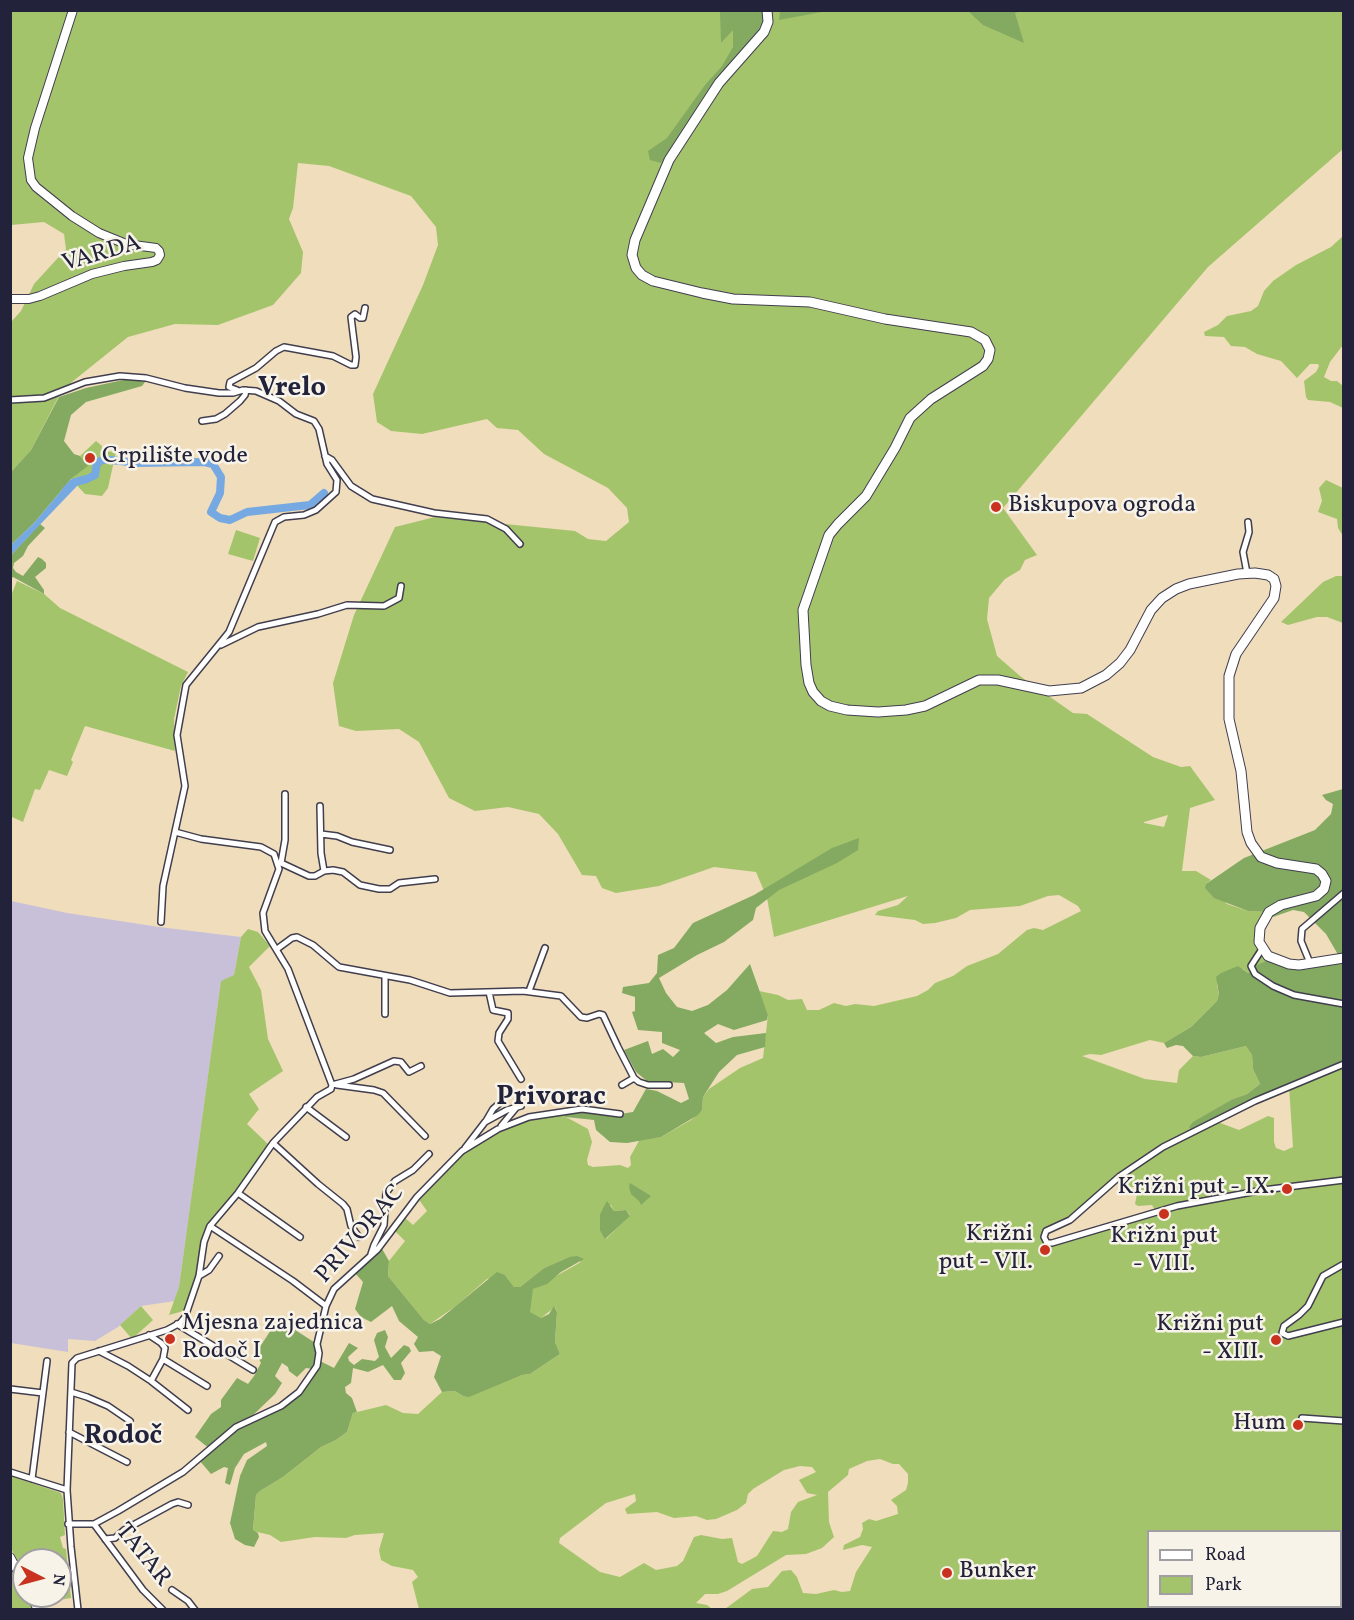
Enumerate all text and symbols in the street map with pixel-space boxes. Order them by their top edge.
street label: VARDA [59,230,145,280]
district label: Vrelo [258,374,326,406]
place label: Crpilište vode [102,444,248,472]
marker: Crpilište vode [83,451,97,465]
place label: Biskupova ogroda [1008,493,1196,521]
marker: Biskupova ogroda [989,500,1003,514]
district label: Privorac [496,1083,606,1115]
place label: Križni put - IX. [1118,1175,1275,1203]
street label: PRIVORAC [310,1180,412,1290]
marker: Križni put - IX. [1280,1182,1294,1196]
marker: Križni put - VIII. [1157,1207,1171,1221]
place label: Križni put - VII. [939,1222,1033,1278]
place label: Križni put - VIII. [1110,1224,1218,1280]
marker: Križni put - VII. [1038,1243,1052,1257]
place label: Mjesna zajednica Rodoč I [182,1311,364,1367]
place label: Križni put - XIII. [1156,1312,1264,1368]
marker: Mjesna zajednica Rodoč I [163,1332,177,1346]
marker: Križni put - XIII. [1269,1333,1283,1347]
place label: Hum [1233,1411,1286,1439]
marker: Hum [1291,1418,1305,1432]
district label: Rodoč [84,1422,162,1454]
street label: TATAR [108,1518,176,1594]
legend [1147,1530,1342,1608]
text: Road [1205,1543,1246,1568]
north arrow [12,1548,72,1608]
place label: Bunker [959,1559,1036,1587]
marker: Bunker [940,1566,954,1580]
text: N [46,1573,69,1587]
text: Park [1205,1573,1242,1598]

